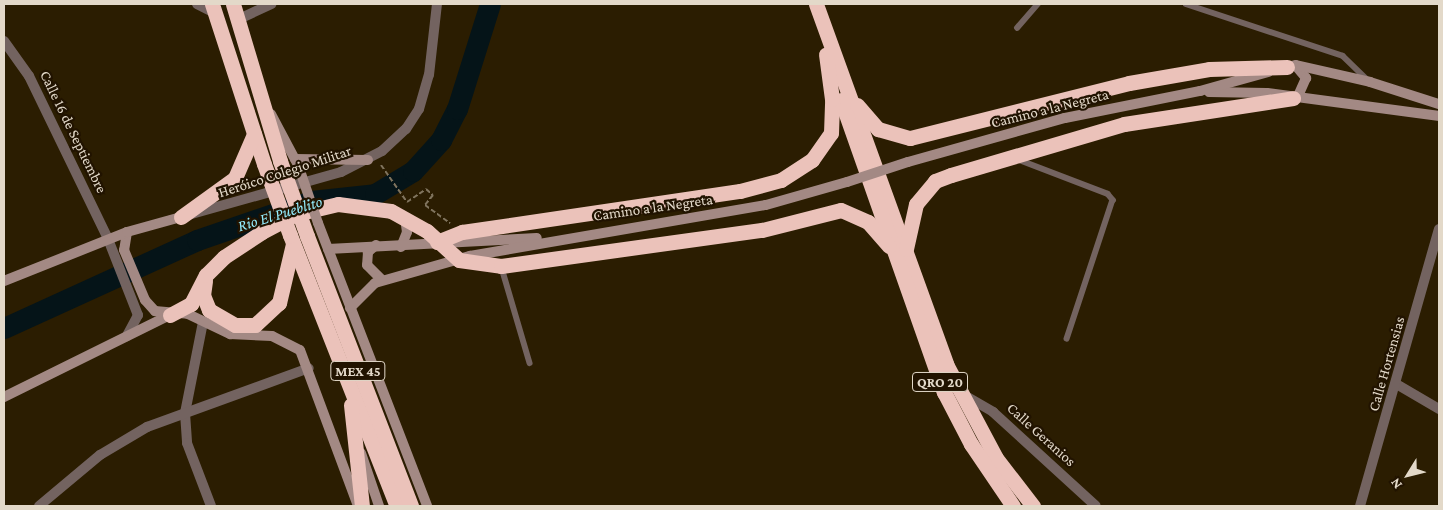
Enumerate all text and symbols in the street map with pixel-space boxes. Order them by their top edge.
street label: Calle 16 de Septiembre [36,68,110,196]
street label: Camino a la Negreta [989,86,1111,132]
street label: Heróico Colegio Militar [216,142,354,202]
street label: Camino a la Negreta [592,191,714,225]
water label: Rio El Pueblito [235,192,325,236]
street label: Calle Hortensias [1365,315,1409,413]
road number: MEX 45 [329,360,387,382]
road number: QRO 20 [911,371,969,394]
street label: Calle Geranios [1003,399,1079,471]
north arrow [1383,450,1433,500]
text: N [1387,475,1405,492]

